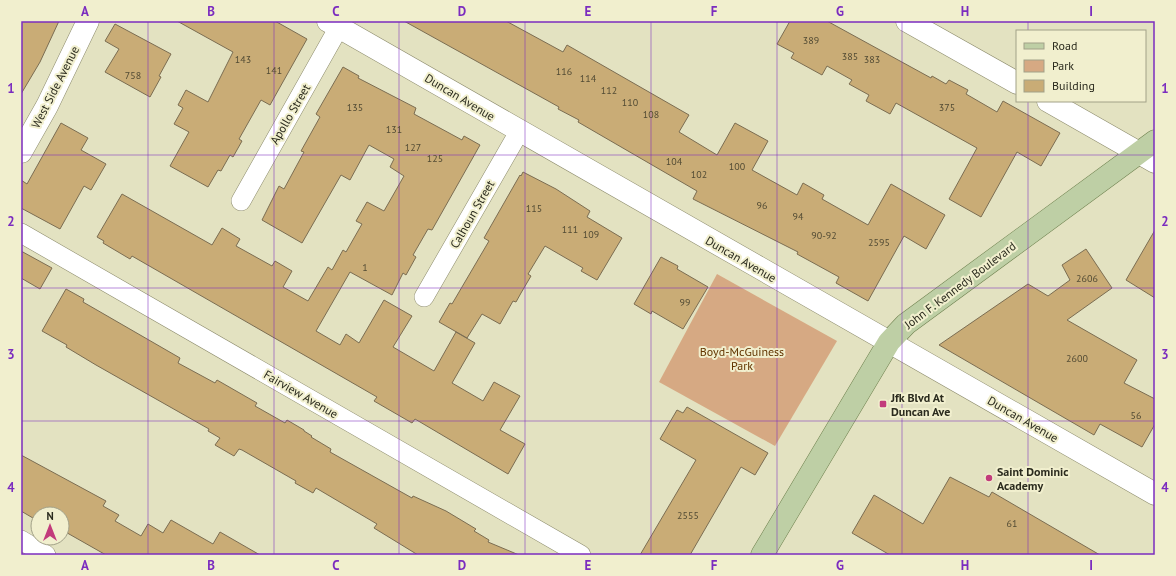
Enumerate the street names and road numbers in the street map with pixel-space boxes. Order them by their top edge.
street label: West Side Avenue [28,43,82,131]
street label: Duncan Avenue [422,70,498,124]
street label: Apollo Street [267,81,313,147]
street label: Calhoun Street [447,177,497,251]
street label: Duncan Avenue [703,233,779,285]
street label: John F. Kennedy Boulevard [900,238,1019,332]
street label: Fairview Avenue [261,367,341,421]
street label: Duncan Avenue [985,393,1061,445]

